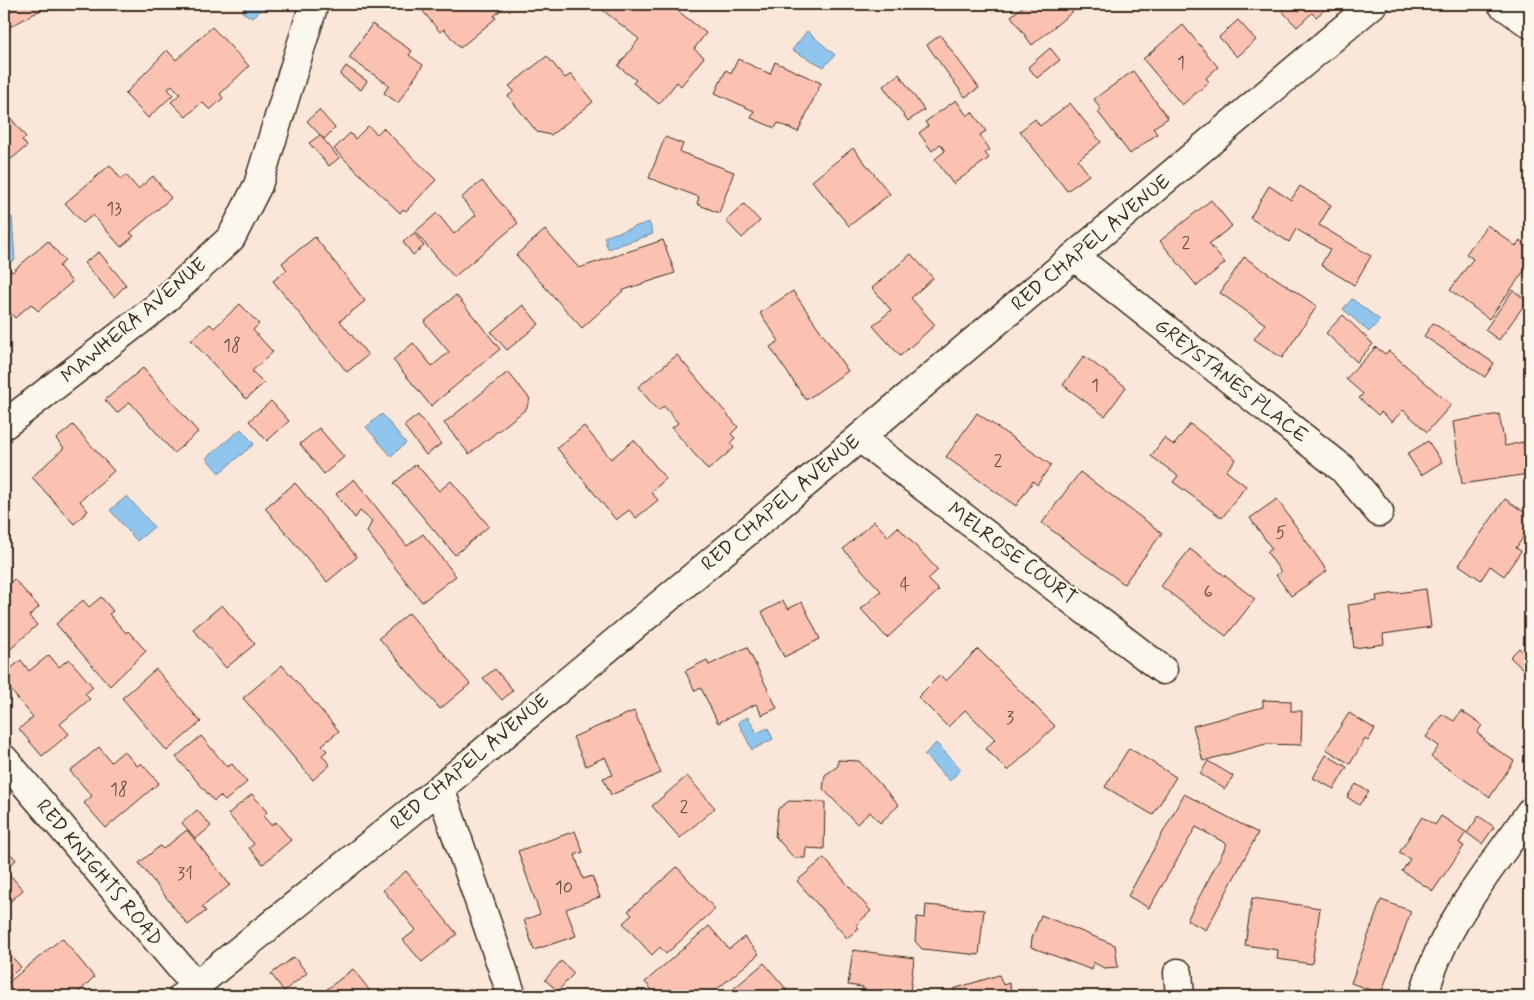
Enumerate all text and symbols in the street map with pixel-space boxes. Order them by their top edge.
house number: 1 [1177,51,1185,75]
street label: RED CHAPEL AVENUE [1006,168,1176,318]
house number: 13 [106,197,122,221]
house number: 2 [1182,231,1191,255]
street label: MAWHERA AVENUE [55,252,213,390]
street label: GREYSTANES PLACE [1149,313,1313,449]
house number: 18 [223,334,241,358]
house number: 1 [1091,374,1099,398]
street label: RED CHAPEL AVENUE [696,428,866,578]
house number: 2 [994,449,1003,473]
street label: MELROSE COURT [942,496,1082,612]
house number: 5 [1276,521,1287,545]
house number: 4 [900,573,910,597]
house number: 6 [1203,580,1213,604]
street label: RED CHAPEL AVENUE [385,687,555,837]
house number: 3 [1006,706,1014,730]
house number: 18 [110,778,128,802]
street label: RED KNIGHTS ROAD [30,794,168,952]
house number: 2 [680,795,689,819]
house number: 31 [177,862,193,886]
house number: 10 [555,876,573,900]

